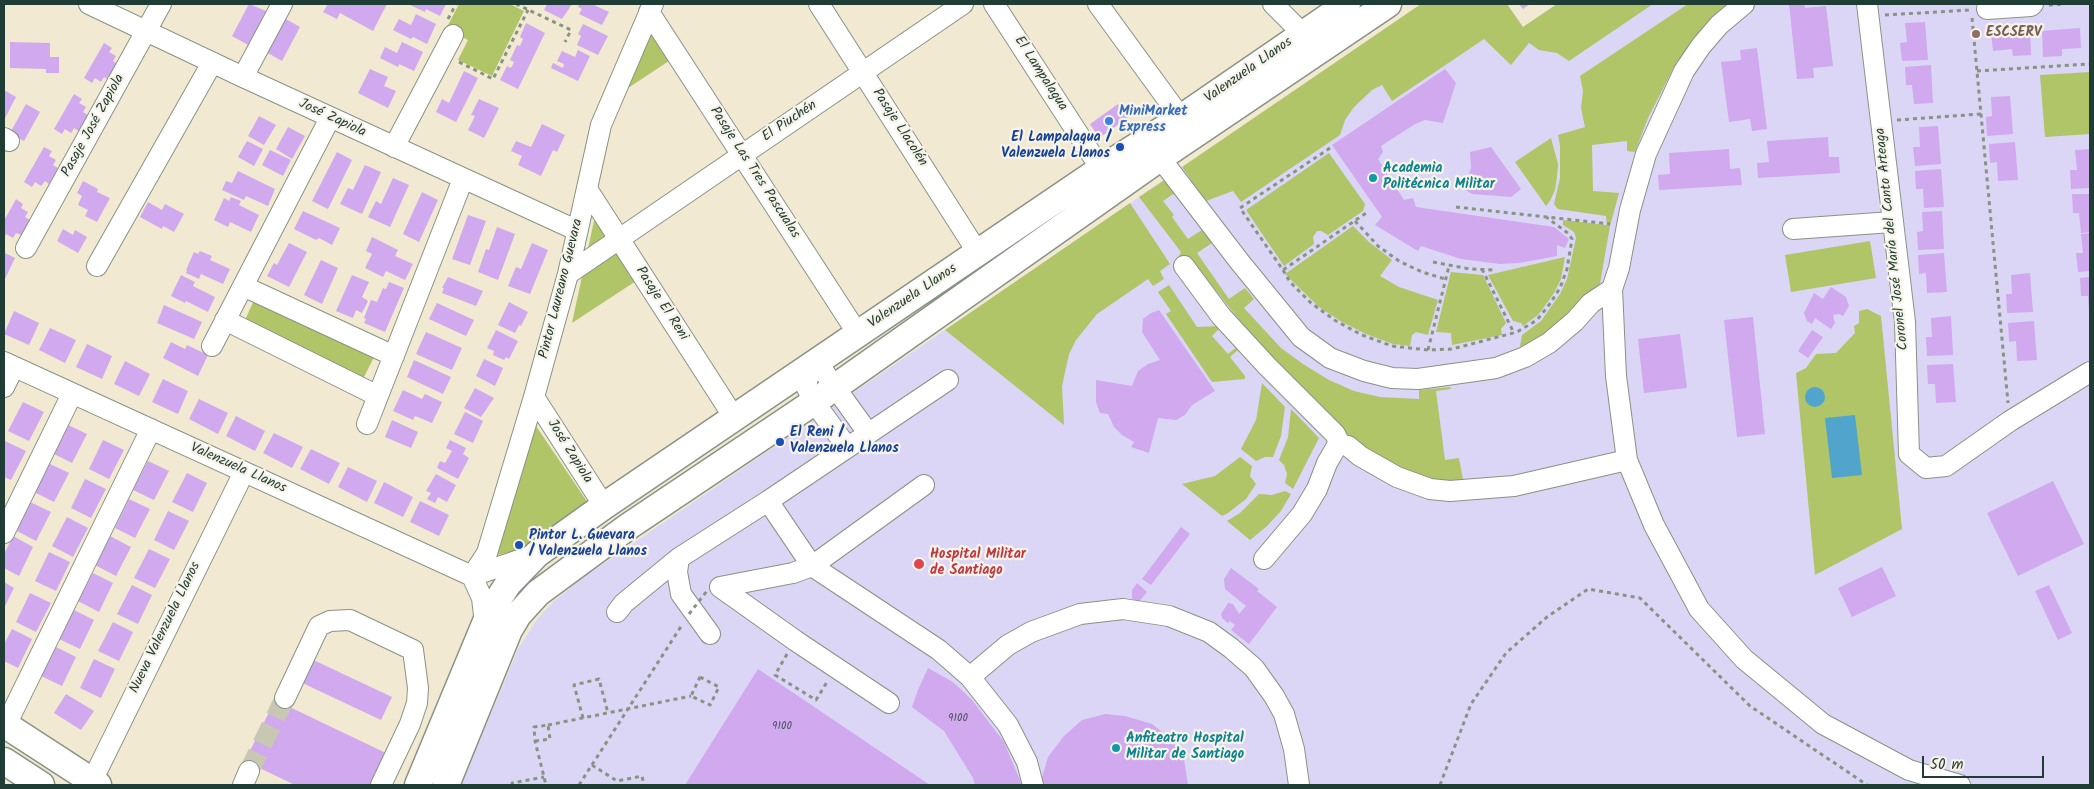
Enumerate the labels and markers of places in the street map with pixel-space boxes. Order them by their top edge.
place label: ESCSERV [1986,26,2041,42]
marker: ESCSERV [1970,28,1982,40]
place label: MiniMarket Express [1119,105,1187,138]
marker: MiniMarket Express [1103,115,1115,127]
place label: El Lampalagua / Valenzuela Llanos [1001,131,1110,164]
marker: El Lampalagua / Valenzuela Llanos [1114,141,1126,153]
place label: Academia Politécnica Militar [1383,162,1495,194]
marker: Academia Politécnica Militar [1367,172,1379,184]
place label: El Reni / Valenzuela Llanos [790,426,899,458]
marker: El Reni / Valenzuela Llanos [774,436,786,448]
place label: Pintor L. Guevara / Valenzuela Llanos [529,529,647,562]
marker: Pintor L. Guevara / Valenzuela Llanos [513,539,525,551]
place label: Hospital Militar de Santiago [930,548,1026,580]
marker: Hospital Militar de Santiago [912,557,926,571]
place label: Anfiteatro Hospital Militar de Santiago [1126,732,1244,764]
marker: Anfiteatro Hospital Militar de Santiago [1110,742,1122,754]

